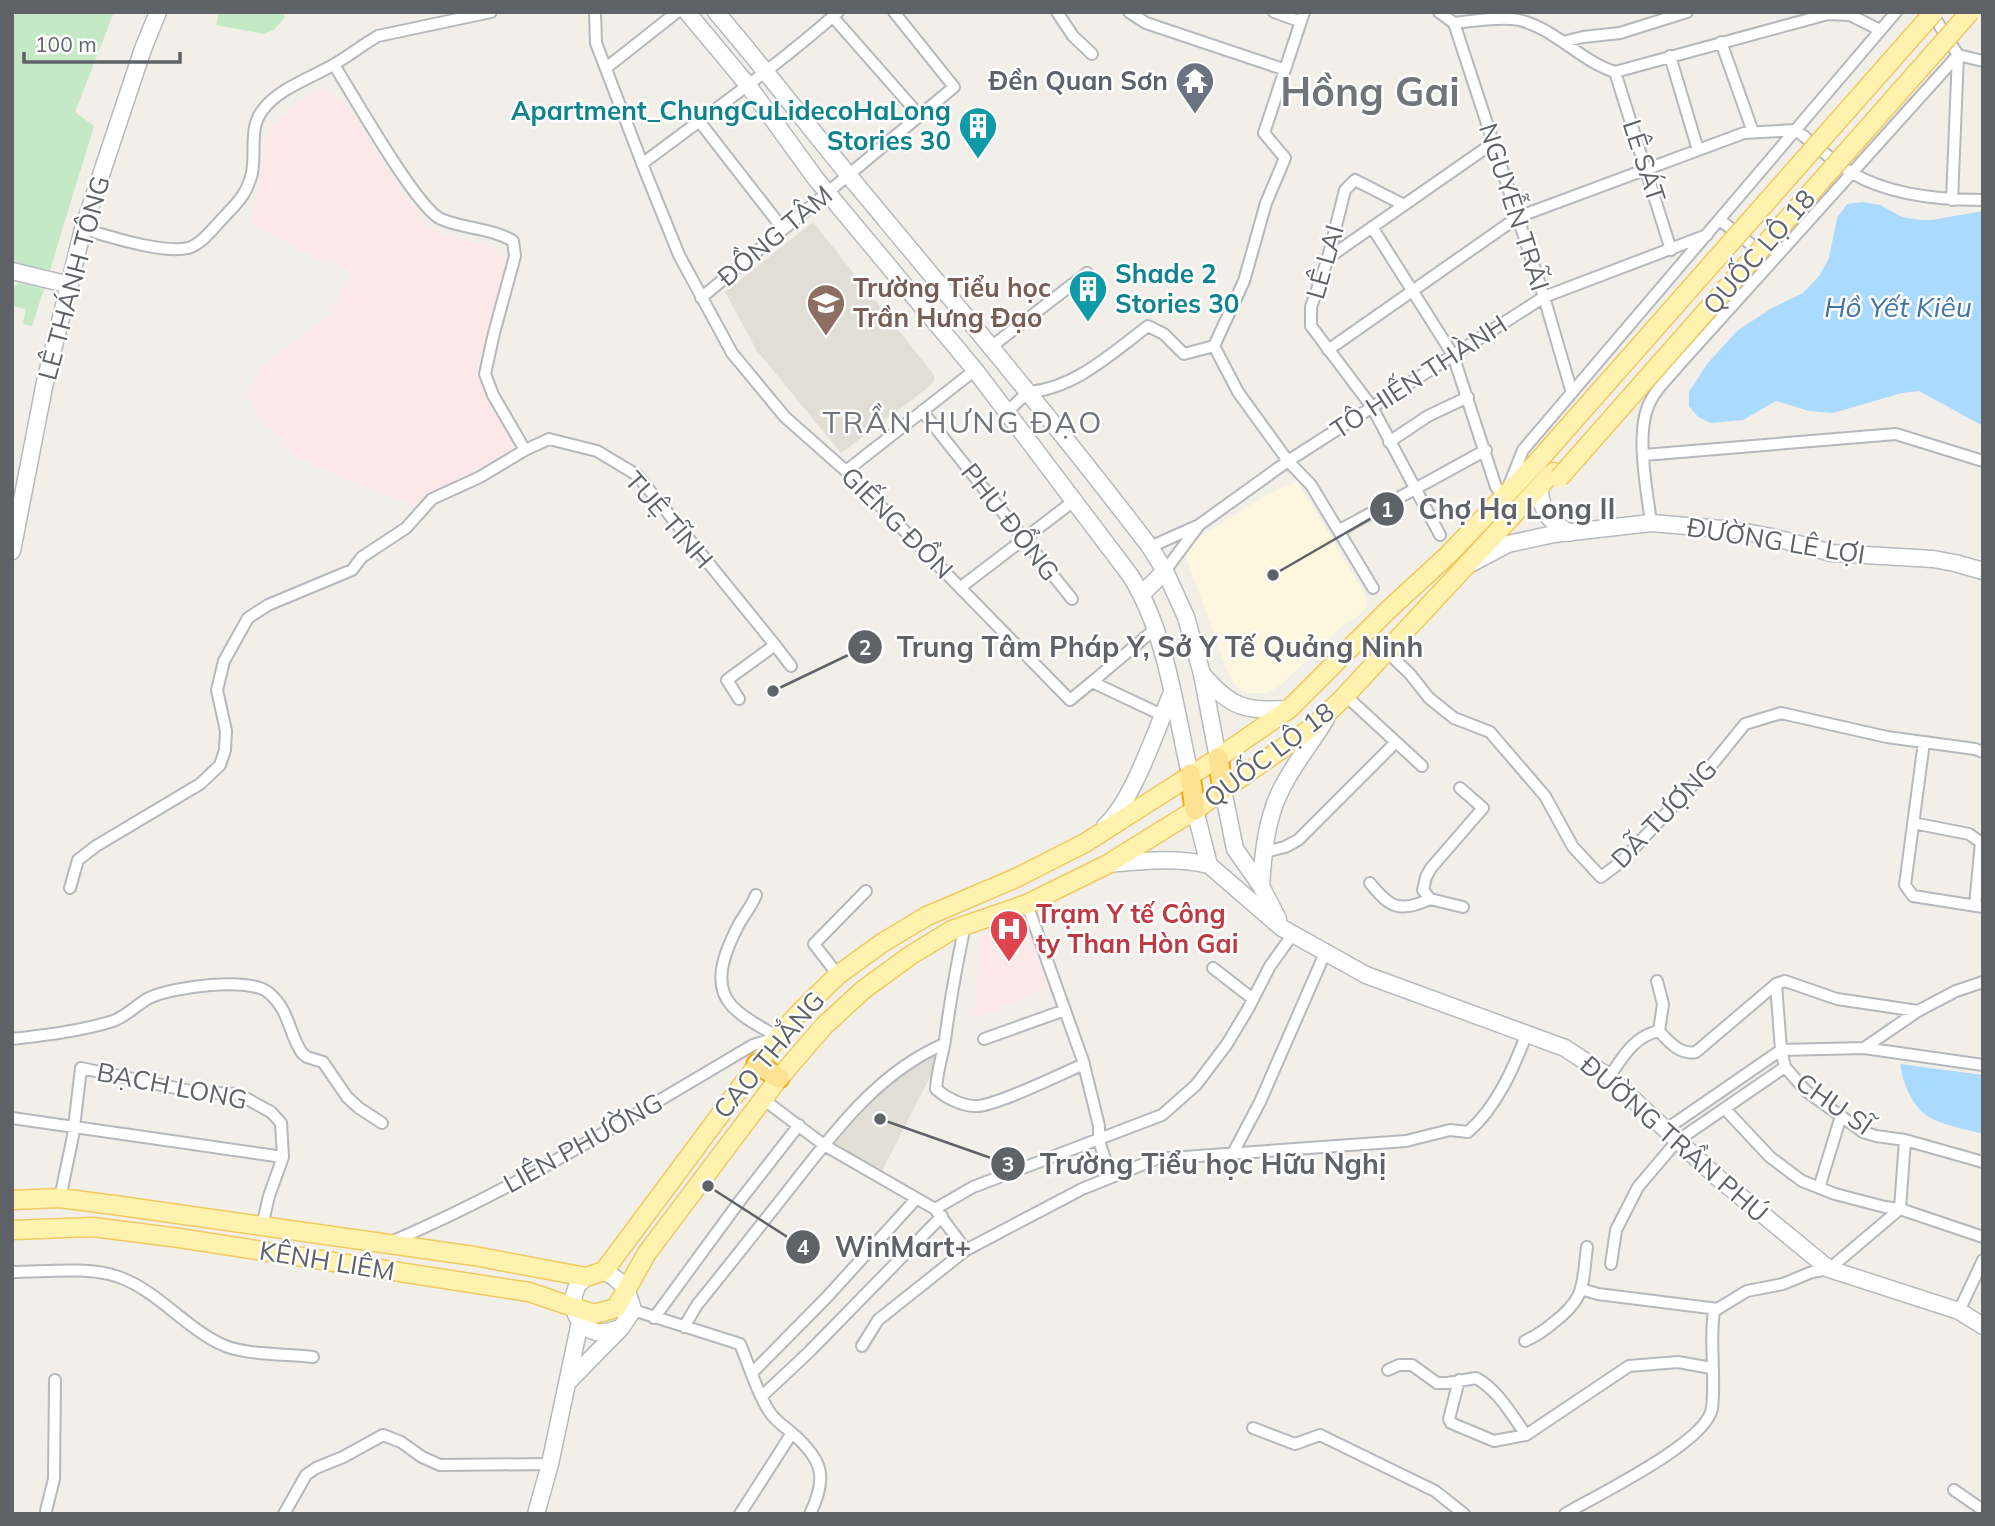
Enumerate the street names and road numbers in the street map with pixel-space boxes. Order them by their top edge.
street label: LÊ SÁT [1616,115,1673,207]
street label: NGUYỄN TRÃI [1472,119,1557,295]
street label: LÊ THÁNH TÔNG [30,172,117,384]
street label: ĐỒNG TÂM [711,178,839,293]
street label: QUỐC LỘ 18 [1695,182,1822,321]
street label: LÊ LAI [1298,221,1351,303]
street label: TÔ HIẾN THÀNH [1324,307,1513,446]
street label: PHÙ ĐỔNG [954,456,1067,587]
street label: GIẾNG ĐỒN [834,460,960,586]
street label: TUỆ TĨNH [618,464,721,575]
street label: ĐƯỜNG LÊ LỢI [1685,510,1868,571]
street label: QUỐC LỘ 18 [1197,695,1341,814]
street label: DÃ TƯỢNG [1604,752,1724,875]
street label: CAO THẮNG [706,984,831,1125]
street label: ĐƯỜNG TRẦN PHÚ [1574,1048,1775,1229]
street label: BẠCH LONG [94,1055,250,1116]
street label: CHU SĨ [1789,1065,1881,1143]
street label: LIÊN PHƯỜNG [497,1085,668,1200]
street label: KÊNH LIÊM [257,1234,397,1287]

